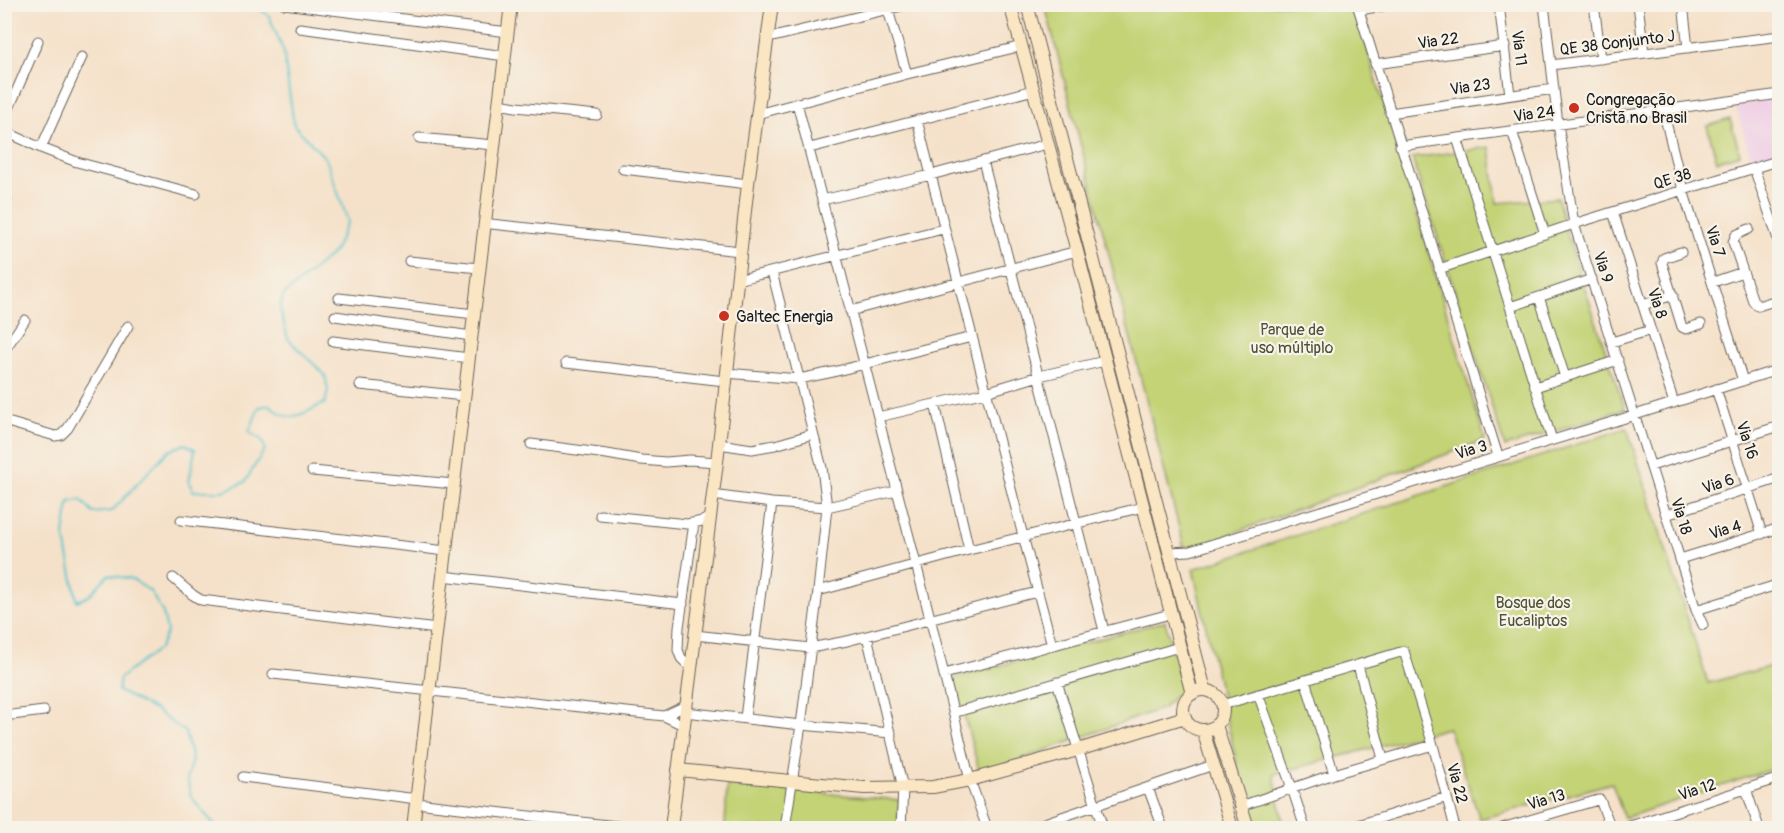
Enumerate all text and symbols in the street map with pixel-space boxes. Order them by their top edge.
street label: QE 38 Conjunto J [1558,26,1676,60]
street label: Via 22 [1416,28,1460,54]
street label: Via 11 [1507,29,1531,67]
street label: Via 23 [1449,74,1492,100]
place label: Congregação Cristã no Brasil [1586,90,1687,128]
street label: Via 24 [1512,101,1556,127]
marker: Congregação Cristã no Brasil [1567,101,1581,115]
street label: QE 38 [1651,164,1694,194]
street label: Via 7 [1701,223,1730,260]
street label: Via 9 [1589,249,1617,285]
street label: Via 8 [1643,285,1671,321]
place label: Galtec Energia [736,307,833,327]
marker: Galtec Energia [717,309,731,323]
park label: Parque de uso múltiplo [1251,320,1334,358]
street label: Via 16 [1732,419,1763,462]
street label: Via 3 [1453,436,1490,464]
street label: Via 6 [1700,469,1737,499]
street label: Via 18 [1666,495,1696,537]
street label: Via 4 [1707,516,1744,544]
park label: Bosque dos Eucaliptos [1496,593,1570,631]
street label: Via 22 [1442,761,1472,806]
street label: Via 12 [1676,774,1719,805]
street label: Via 13 [1525,785,1568,815]

